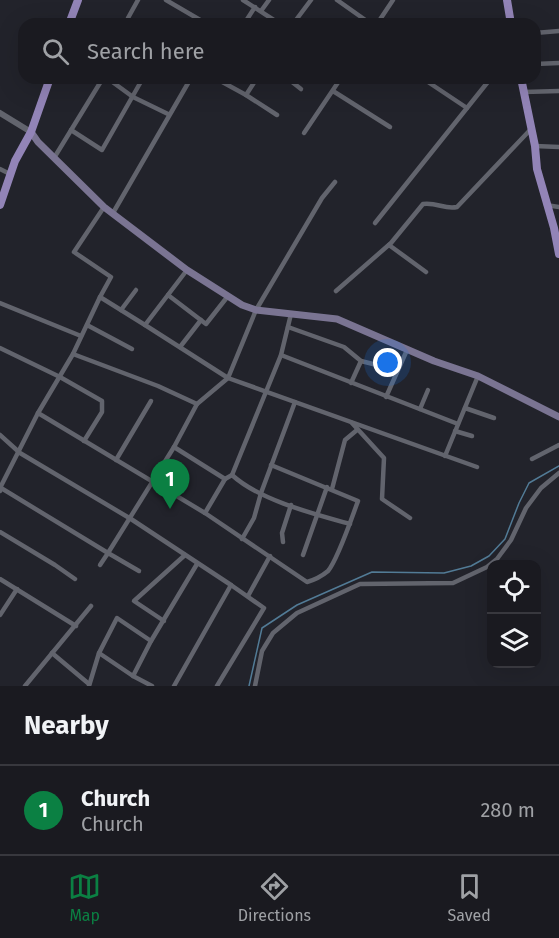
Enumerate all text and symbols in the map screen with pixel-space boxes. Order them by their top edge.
search box [18,18,541,84]
icon: search [39,35,72,68]
text: Search here [87,38,205,65]
your location [373,348,402,377]
pin: 1 [150,460,190,509]
map controls [487,560,541,668]
button: locate [487,560,541,614]
button: layers [487,614,541,668]
text: Nearby [24,710,109,741]
text: Church [81,785,150,812]
text: 1 [39,798,48,822]
text: 280 m [480,798,535,822]
text: Church [81,812,144,836]
tab: Map [68,870,101,925]
tab: Directions [238,870,311,925]
tab: Saved [447,870,491,925]

